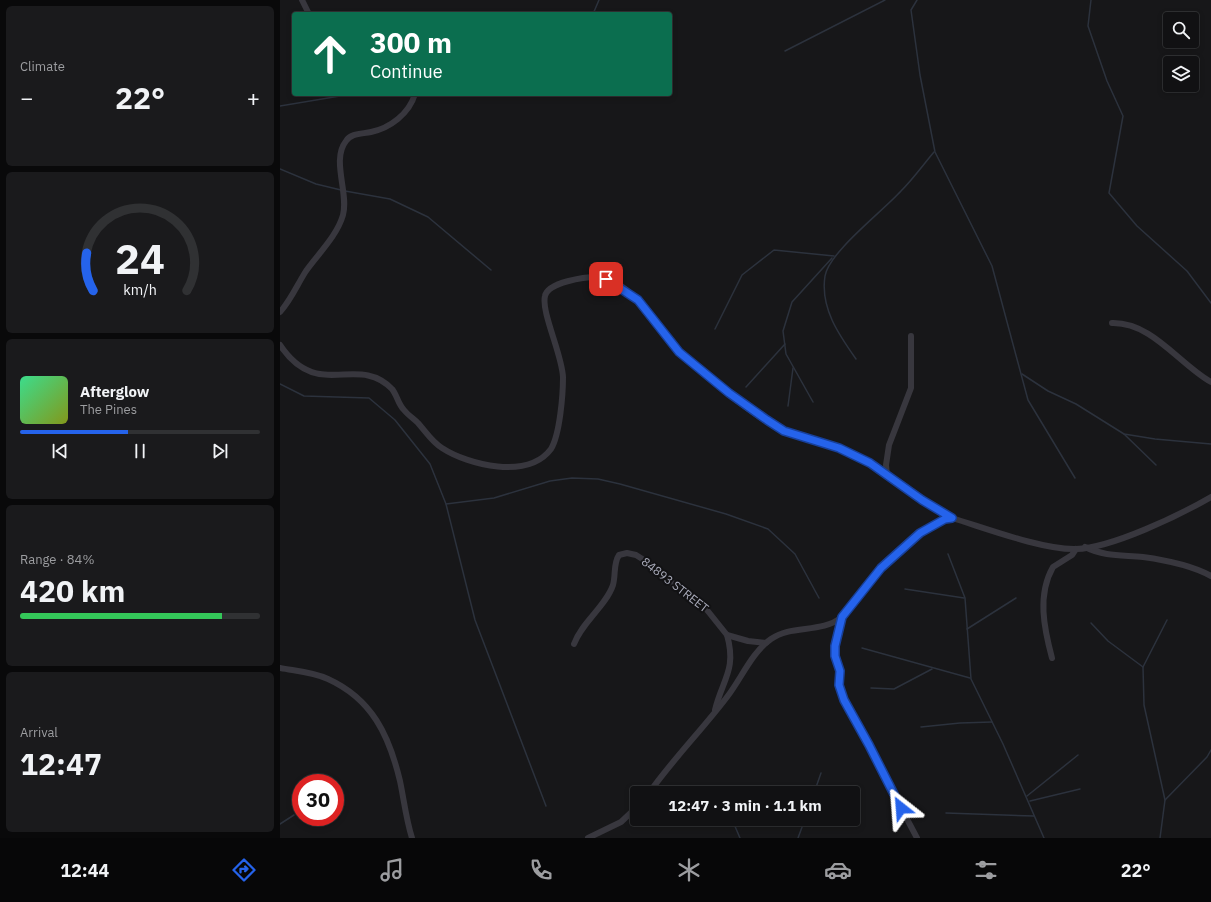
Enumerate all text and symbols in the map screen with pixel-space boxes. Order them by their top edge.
map controls [1163,12,1199,92]
button: search [1163,12,1199,48]
text: 300 m [370,24,452,61]
icon: ahead [304,28,356,80]
button: layers [1163,56,1199,92]
text: Climate [20,58,65,75]
text: Continue [370,60,443,83]
text: 22° [115,78,165,117]
text: − [20,83,33,112]
text: + [247,83,260,112]
text: 24 [115,230,165,284]
pin [589,262,623,296]
icon: arrive [595,268,617,290]
text: km/h [123,279,157,298]
text: Afterglow [80,382,149,401]
text: The Pines [80,401,137,418]
icon: previous [49,440,71,462]
icon: pause [129,440,151,462]
icon: next [209,440,231,462]
text: Range · 84% [20,551,94,568]
street label: 84893 STREET [639,554,712,616]
text: 420 km [20,571,125,610]
text: Arrival [20,724,58,741]
text: 12:47 [20,744,102,783]
speed limit sign: 30 [292,774,344,826]
position arrow [880,787,922,829]
text: 12:47 · 3 min · 1.1 km [668,796,822,815]
icon: directions [230,856,258,884]
icon: music [378,856,406,884]
icon: phone [527,856,555,884]
icon: climate [675,856,703,884]
icon: car [824,856,852,884]
icon: filters [972,856,1000,884]
text: 12:44 [60,859,109,882]
text: 22° [1121,859,1151,882]

